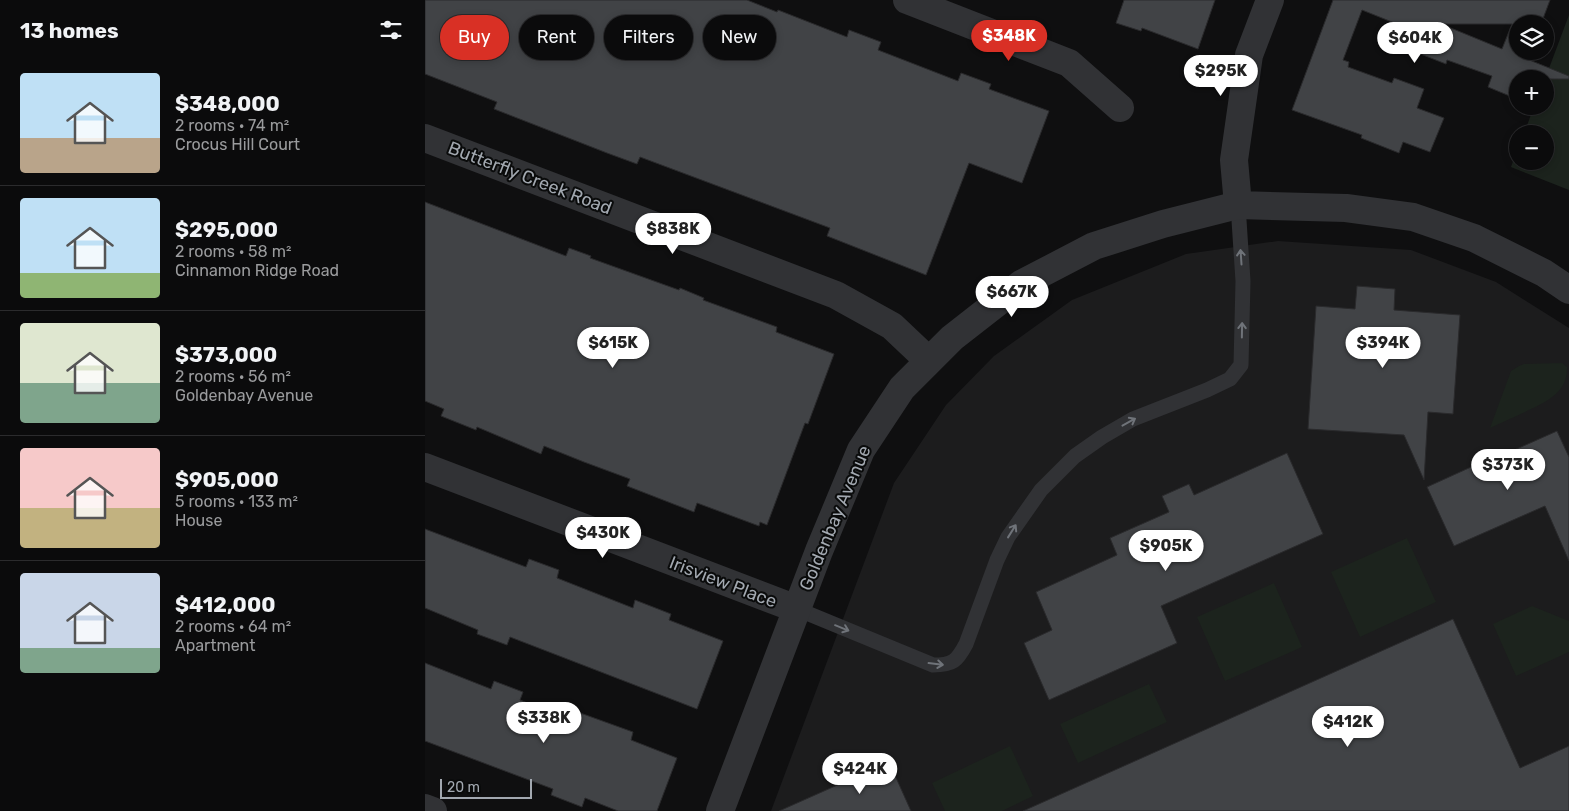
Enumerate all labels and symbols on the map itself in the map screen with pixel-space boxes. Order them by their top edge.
pin: $348K [974,20,1044,62]
pin: $604K [1380,22,1450,64]
pin: $295K [1186,54,1256,97]
street label: Butterfly Creek Road [445,137,615,219]
pin: $838K [638,212,708,255]
one-way arrow [1237,250,1246,266]
pin: $667K [977,276,1047,318]
one-way arrow [1237,323,1247,339]
pin: $615K [578,326,648,369]
pin: $394K [1348,326,1418,369]
one-way arrow [1121,416,1135,426]
street label: Goldenbay Avenue [794,442,876,594]
pin: $373K [1473,448,1543,491]
pin: $430K [568,516,638,559]
one-way arrow [1007,525,1017,539]
pin: $905K [1131,530,1201,572]
street label: Irisview Place [666,551,780,613]
one-way arrow [834,623,849,633]
one-way arrow [927,659,943,669]
pin: $338K [509,702,579,744]
pin: $412K [1313,706,1383,748]
pin: $424K [825,752,895,795]
scale bar [440,776,533,799]

